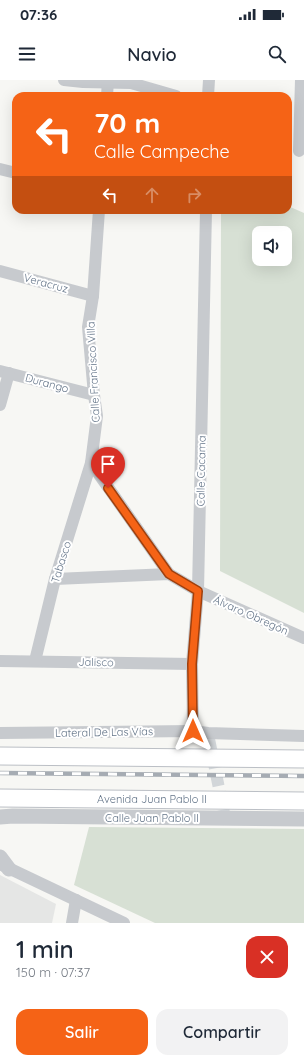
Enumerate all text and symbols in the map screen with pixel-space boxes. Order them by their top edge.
text: 07:36 [20,5,57,24]
icon: menu [16,43,38,65]
text: Navio [127,43,177,66]
icon: search [266,43,288,65]
text: 70 m [94,105,160,140]
icon: left [28,108,80,160]
text: Calle Campeche [94,140,230,163]
icon: left [99,184,121,206]
icon: ahead [141,184,163,206]
icon: right [183,184,205,206]
map controls [252,226,292,266]
button: sound [252,226,292,266]
street label: Veracruz [22,270,70,296]
street label: Calle Francisco Villa [83,321,103,423]
street label: Durango [24,370,71,396]
street label: Calle Cacama [193,435,209,507]
pin [91,447,125,488]
icon: arrive [97,453,119,475]
street label: Tabasco [48,539,74,585]
street label: Álvaro Obregón [211,592,291,638]
street label: Jalisco [78,655,114,669]
position arrow [172,710,214,752]
street label: Lateral De Las Vías [55,724,153,740]
street label: Avenida Juan Pablo II [97,792,207,806]
street label: Calle Juan Pablo II [105,811,199,825]
text: 1 min [16,934,74,964]
button: close [246,936,288,978]
text: 150 m · 07:37 [16,964,90,980]
button: Salir [16,1009,148,1055]
button: Compartir [156,1009,288,1055]

